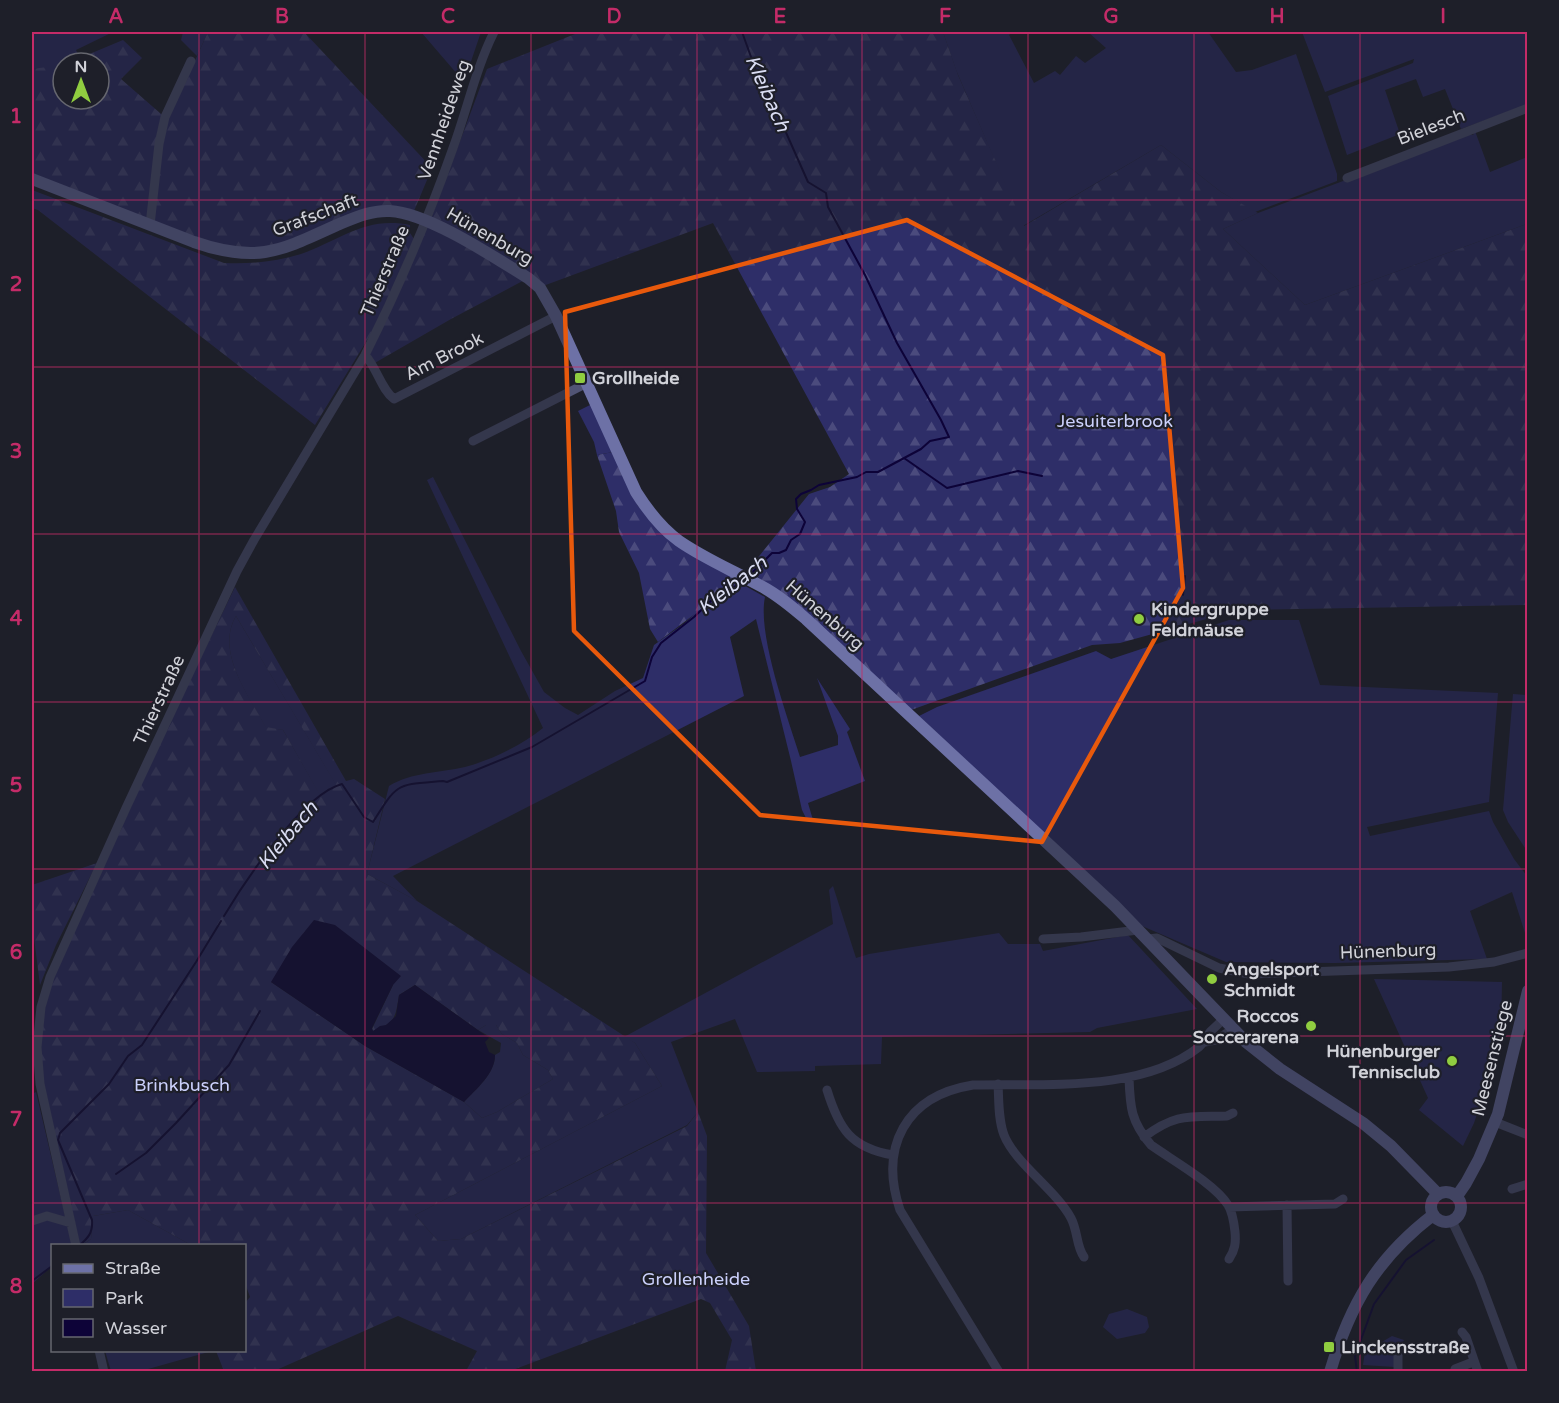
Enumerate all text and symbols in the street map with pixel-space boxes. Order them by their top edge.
text: A [109,5,124,29]
text: B [275,5,289,29]
text: C [441,5,455,29]
text: D [606,5,622,29]
text: E [774,5,787,29]
text: F [939,5,951,29]
text: G [1103,5,1119,29]
text: H [1269,5,1285,29]
text: I [1440,5,1446,29]
north arrow [51,51,111,111]
water label: Kleibach [740,51,795,136]
text: N [75,57,87,77]
street label: Vennheideweg [413,57,475,183]
street label: Bielesch [1394,104,1468,150]
text: 1 [10,105,22,129]
street label: Grafschaft [269,189,361,241]
street label: Hünenburg [443,202,537,270]
street label: Thierstraße [356,222,414,320]
text: 2 [10,273,22,297]
street label: Am Brook [401,327,487,385]
place label: Grollheide [592,367,679,389]
marker: Grollheide [573,371,587,385]
park label: Jesuiterbrook [1057,410,1173,432]
text: 3 [10,440,22,464]
water label: Kleibach [693,551,773,620]
street label: Hünenburg [781,575,869,655]
place label: Kindergruppe Feldmäuse [1151,598,1269,641]
text: 4 [10,607,23,631]
marker: Kindergruppe Feldmäuse [1132,612,1146,626]
street label: Thierstraße [129,651,189,749]
text: 5 [10,774,22,798]
water label: Kleibach [252,796,324,875]
street label: Hünenburg [1339,938,1437,964]
text: 6 [10,941,22,965]
place label: Angelsport Schmidt [1224,958,1319,1001]
marker: Angelsport Schmidt [1205,972,1219,986]
street label: Meesenstiege [1467,998,1517,1118]
place label: Roccos Soccerarena [1193,1005,1299,1048]
marker: Roccos Soccerarena [1304,1019,1318,1033]
place label: Hünenburger Tennisclub [1326,1040,1441,1083]
marker: Hünenburger Tennisclub [1445,1054,1459,1068]
park label: Brinkbusch [134,1074,230,1096]
text: 7 [10,1108,22,1132]
legend [51,1244,246,1352]
text: Straße [105,1257,161,1279]
park label: Grollenheide [642,1268,750,1290]
text: 8 [10,1275,22,1299]
text: Park [105,1287,144,1309]
text: Wasser [105,1317,167,1339]
place label: Linckensstraße [1341,1336,1469,1358]
marker: Linckensstraße [1322,1340,1336,1354]

